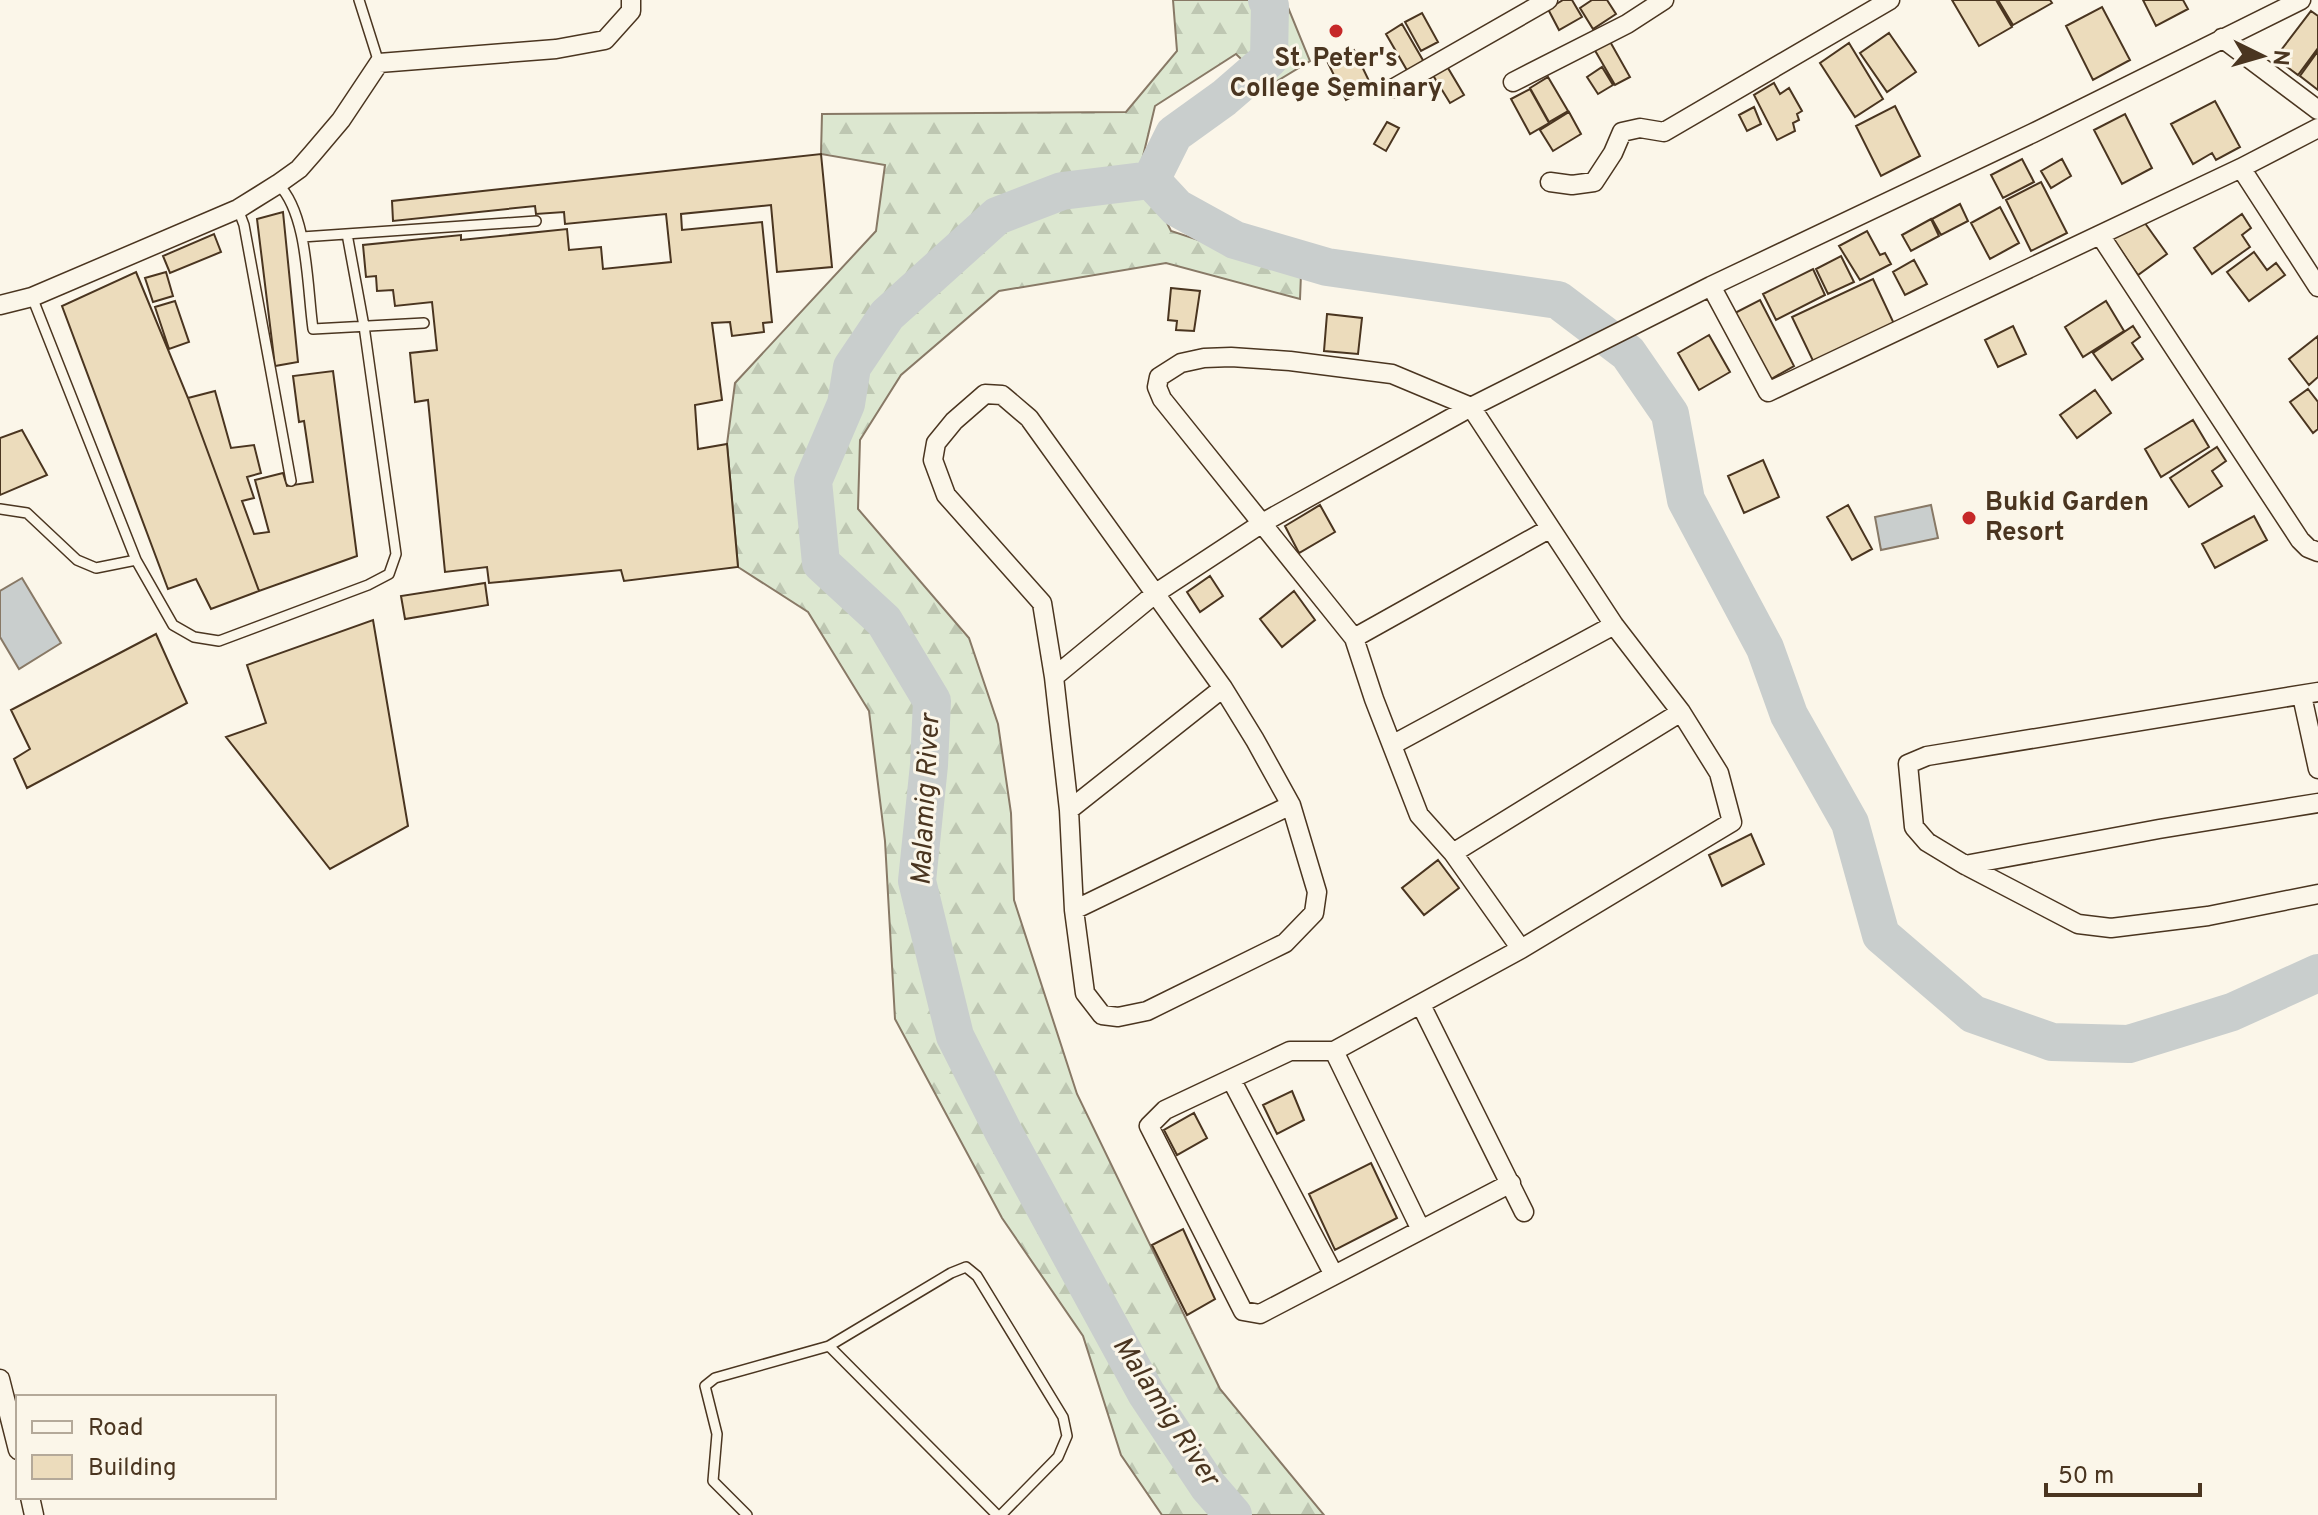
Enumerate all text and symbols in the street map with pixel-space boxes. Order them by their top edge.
north arrow [2222,16,2302,96]
marker: St. Peter's College Seminary [1327,22,1345,40]
place label: St. Peter's College Seminary [1229,43,1443,106]
text: N [2265,48,2294,67]
place label: Bukid Garden Resort [1985,487,2149,550]
marker: Bukid Garden Resort [1960,509,1978,527]
water label: Malamig River [905,711,950,887]
water label: Malamig River [1103,1330,1228,1496]
legend [16,1395,276,1499]
text: Road [88,1414,144,1444]
scale bar [2046,1447,2200,1497]
text: Building [88,1454,177,1484]
text: 50 m [2058,1462,2114,1492]

